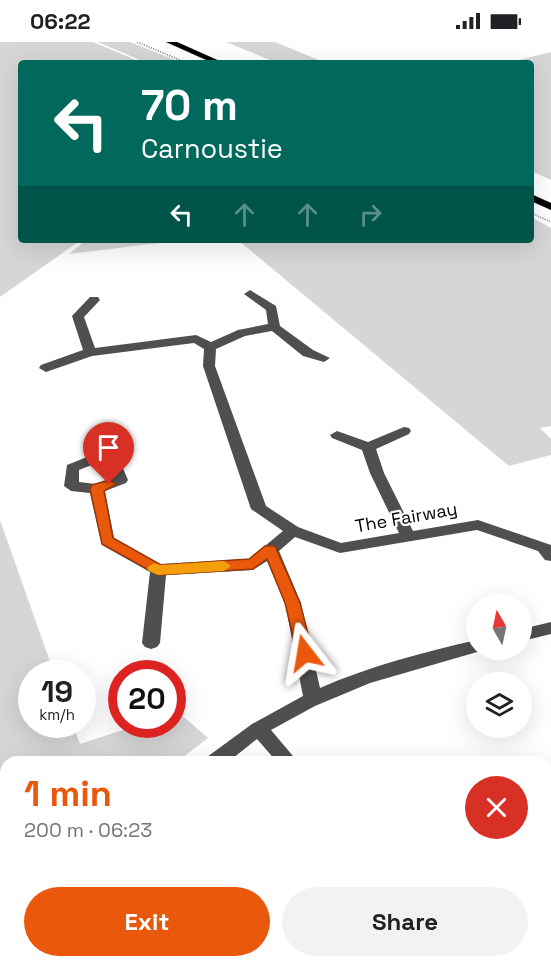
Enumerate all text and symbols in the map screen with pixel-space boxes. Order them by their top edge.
text: 06:22 [30,7,91,35]
text: 70 m [141,79,238,132]
icon: left [42,84,120,162]
text: Carnoustie [141,131,283,166]
icon: left [165,198,198,231]
icon: ahead [228,198,261,231]
icon: ahead [291,198,324,231]
icon: right [354,198,387,231]
pin [83,422,134,484]
icon: arrive [92,431,125,464]
street label: The Fairway [353,497,459,537]
north arrow [466,594,532,660]
map controls [466,594,532,738]
position arrow [273,621,337,685]
speed limit sign: 20 [108,660,186,738]
text: 19 [41,672,73,711]
button: layers [466,672,532,738]
text: km/h [39,705,75,724]
text: 1 min [24,771,112,817]
button: close [465,776,528,839]
text: 200 m · 06:23 [24,817,152,843]
button: Exit [24,887,270,956]
button: Share [282,887,528,956]

